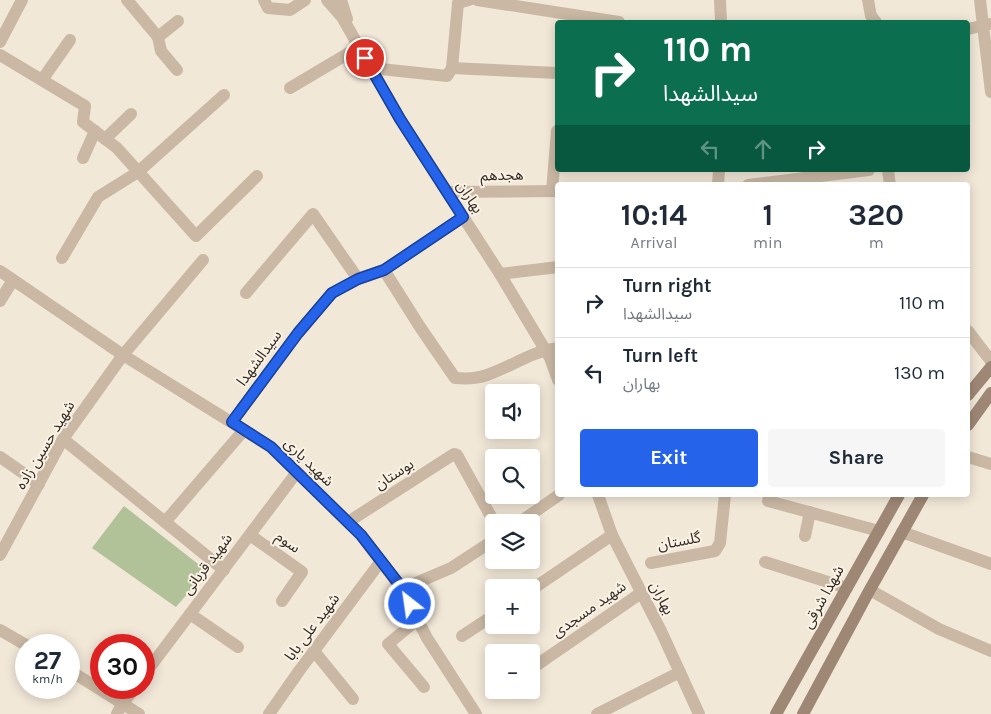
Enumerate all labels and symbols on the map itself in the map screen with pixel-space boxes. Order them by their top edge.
pin [344,37,386,79]
street label: هجدهم [480,166,524,186]
street label: بهاران [453,177,487,217]
street label: سیدالشهدا [233,326,285,389]
street label: شهید حسین زاده [11,397,79,493]
street label: شهید یاری [280,434,338,490]
street label: بوستان [371,455,417,493]
street label: سوم [271,527,304,559]
street label: گلستان [656,528,703,554]
street label: شهید قربانی [178,530,236,598]
street label: شهدا شرقی [798,562,848,632]
position arrow [383,577,435,629]
street label: شهید مسجدی [549,577,630,641]
street label: بهاران [646,578,678,618]
street label: شهید علی بابا [281,589,343,664]
speed limit sign: 30 [90,634,155,699]

